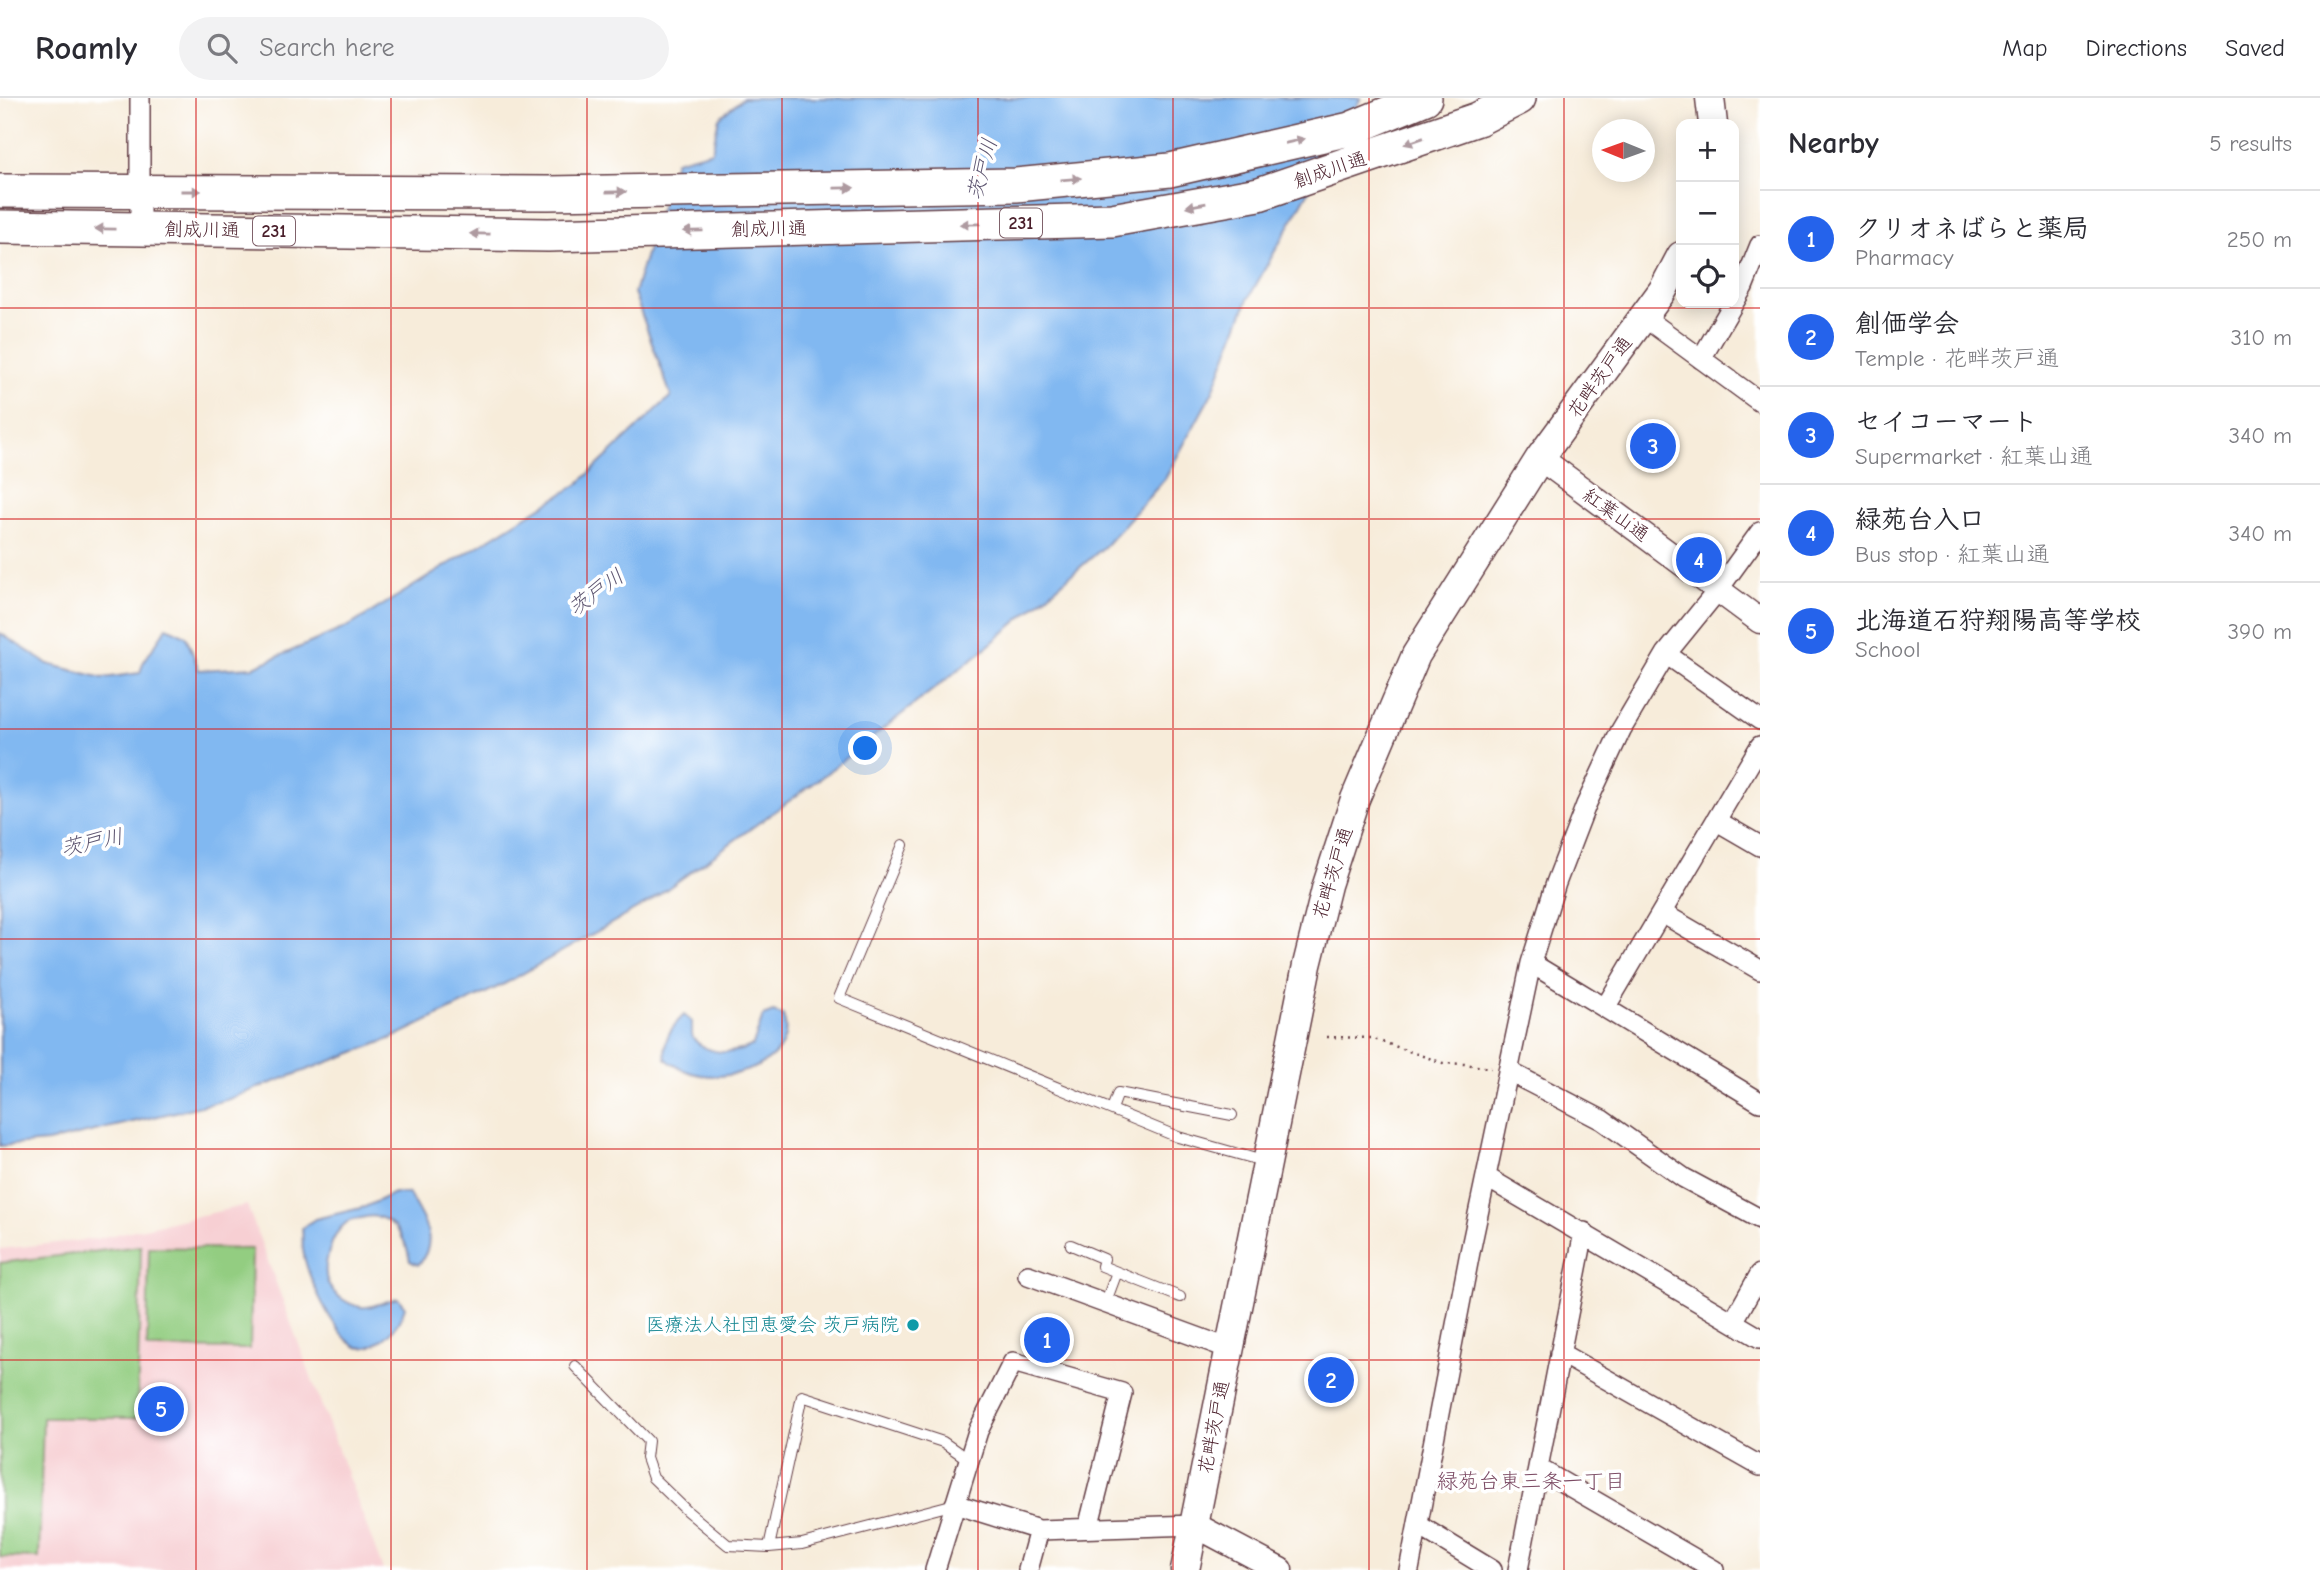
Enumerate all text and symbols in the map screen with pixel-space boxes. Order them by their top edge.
search box [179,17,669,80]
text: Roamly [35,29,137,67]
icon: search [203,29,241,67]
text: Search here [259,33,395,63]
text: Map [2002,34,2048,62]
text: Directions [2086,34,2187,62]
text: Saved [2225,34,2285,62]
north arrow [1592,119,1655,182]
map controls [1676,119,1739,308]
button: + [1676,119,1739,182]
text: Nearby [1788,126,1879,161]
text: 5 results [2209,130,2292,157]
water label: 茨戸川 [962,135,1002,203]
one-way arrow [1284,136,1306,147]
one-way arrow [1403,136,1424,147]
street label: 創成川通 [1290,147,1370,193]
one-way arrow [1060,174,1082,185]
one-way arrow [833,182,855,193]
button: − [1676,182,1739,245]
one-way arrow [180,185,202,196]
one-way arrow [606,186,628,197]
one-way arrow [1185,200,1207,211]
road number: 231 [1000,208,1042,238]
text: クリオネばらと薬局 [1855,214,2089,244]
road number: 231 [253,216,295,246]
street label: 創成川通 [731,217,807,241]
street label: 創成川通 [164,218,240,242]
one-way arrow [959,218,981,230]
one-way arrow [94,223,116,234]
one-way arrow [682,225,704,237]
text: 1 [1806,226,1816,253]
text: 250 m [2227,226,2292,253]
one-way arrow [469,228,491,240]
text: Pharmacy [1855,244,1953,271]
button: locate [1676,245,1739,308]
text: 創価学会 [1855,309,1959,339]
text: 2 [1805,324,1817,351]
text: 310 m [2231,324,2292,351]
street label: 花畔茨戸通 [1563,332,1637,422]
text: Temple · 花畔茨戸通 [1855,345,2059,372]
text: セイコーマート [1855,407,2038,437]
pin: 3 [1630,420,1676,472]
text: 3 [1805,422,1817,449]
text: 340 m [2229,422,2292,449]
text: Supermarket · 紅葉山通 [1855,443,2093,470]
street label: 紅葉山通 [1579,484,1653,546]
text: 緑苑台入口 [1855,505,1985,535]
text: 4 [1806,520,1816,547]
text: 340 m [2229,520,2292,547]
pin: 4 [1676,534,1722,586]
text: Bus stop · 紅葉山通 [1855,541,2050,568]
water label: 茨戸川 [563,564,629,620]
text: 北海道石狩翔陽高等学校 [1855,606,2141,636]
text: 5 [1805,618,1817,645]
text: 390 m [2227,618,2292,645]
text: School [1855,636,1920,663]
your location [848,731,882,765]
water label: 茨戸川 [59,824,125,860]
street label: 花畔茨戸通 [1309,824,1357,922]
place label: 医療法人社団恵愛会 茨戸病院 [646,1314,899,1336]
pin: 1 [1024,1314,1070,1366]
marker: 医療法人社団恵愛会 茨戸病院 [905,1317,921,1333]
pin: 2 [1308,1354,1354,1406]
street label: 花畔茨戸通 [1194,1378,1234,1476]
pin: 5 [138,1383,184,1435]
district label: 緑苑台東三条一丁目 [1437,1469,1626,1493]

